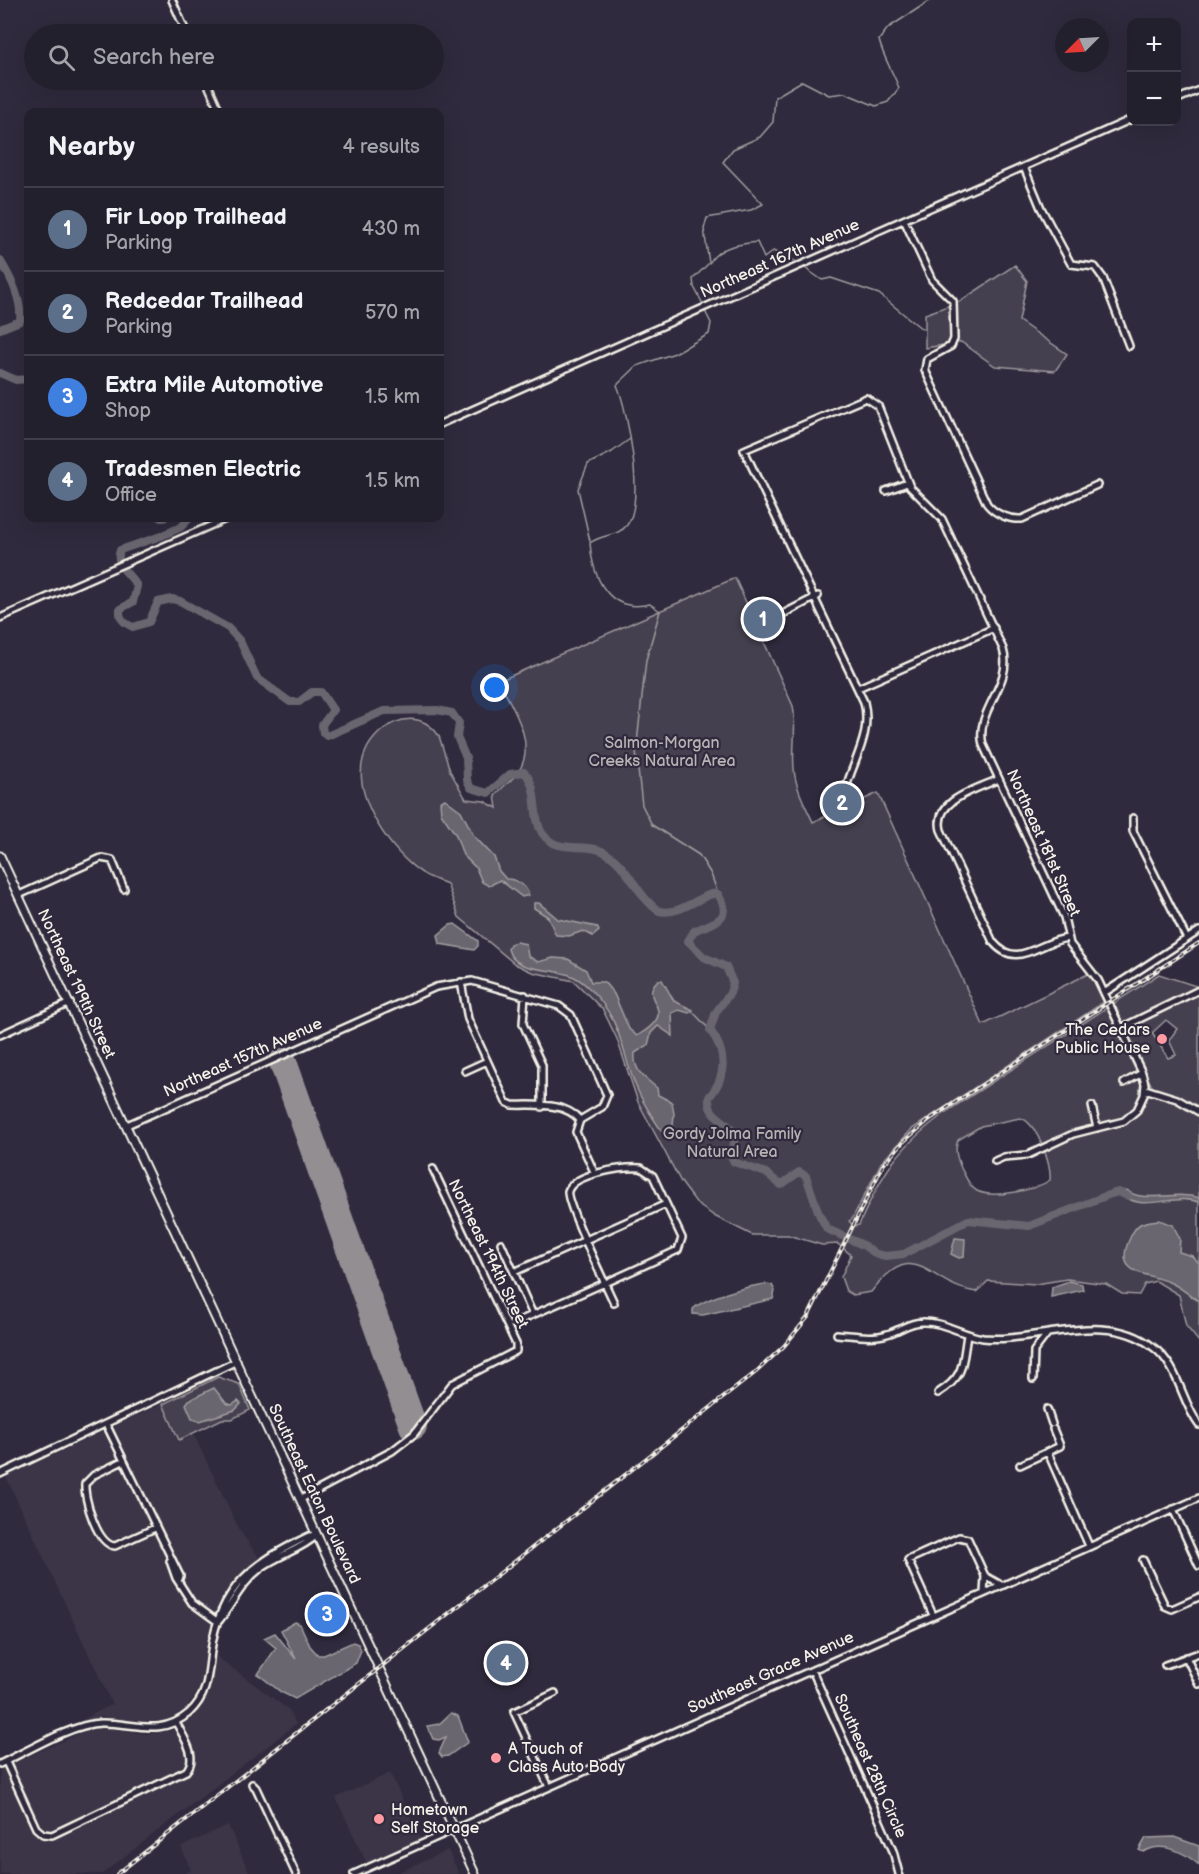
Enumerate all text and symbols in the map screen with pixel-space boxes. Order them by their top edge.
north arrow [1055,18,1109,72]
map controls [1127,18,1181,126]
button: + [1127,18,1181,72]
search box [24,24,444,90]
icon: search [45,41,78,74]
text: Search here [93,44,215,71]
button: − [1127,72,1181,126]
text: Nearby [48,132,135,163]
text: 4 results [342,135,420,159]
text: Fir Loop Trailhead [105,204,287,231]
street label: Northeast 167th Avenue [698,215,863,303]
text: 1 [63,217,72,241]
text: 430 m [362,217,420,241]
text: Parking [105,231,173,255]
text: Redcedar Trailhead [105,288,303,315]
text: 2 [62,301,73,325]
text: 570 m [365,301,420,325]
text: Parking [105,315,173,339]
text: Extra Mile Automotive [105,372,323,399]
text: 3 [62,385,73,409]
text: 1.5 km [365,385,420,409]
text: Shop [105,399,151,423]
text: Tradesmen Electric [105,456,301,483]
text: 4 [62,469,73,493]
text: 1.5 km [365,469,420,493]
text: Office [105,483,157,507]
pin: 1 [744,596,783,642]
your location [480,673,509,702]
park label: Salmon-Morgan Creeks Natural Area [589,734,735,771]
street label: Northeast 181st Street [1002,767,1084,920]
pin: 2 [822,780,862,826]
street label: Northeast 199th Street [33,906,119,1062]
street label: Northeast 157th Avenue [161,1014,326,1102]
place label: The Cedars Public House [1055,1021,1151,1058]
marker: The Cedars Public House [1155,1032,1169,1046]
park label: Gordy Jolma Family Natural Area [663,1125,802,1162]
street label: Northeast 194th Street [444,1176,532,1332]
street label: Southeast Eaton Boulevard [264,1401,364,1587]
pin: 3 [308,1592,346,1636]
street label: Southeast Grace Avenue [685,1628,857,1718]
pin: 4 [486,1640,526,1686]
street label: Southeast 28th Circle [830,1691,911,1842]
place label: A Touch of Class Auto Body [508,1740,626,1777]
marker: A Touch of Class Auto Body [489,1751,503,1765]
place label: Hometown Self Storage [391,1801,480,1838]
marker: Hometown Self Storage [372,1812,386,1826]

